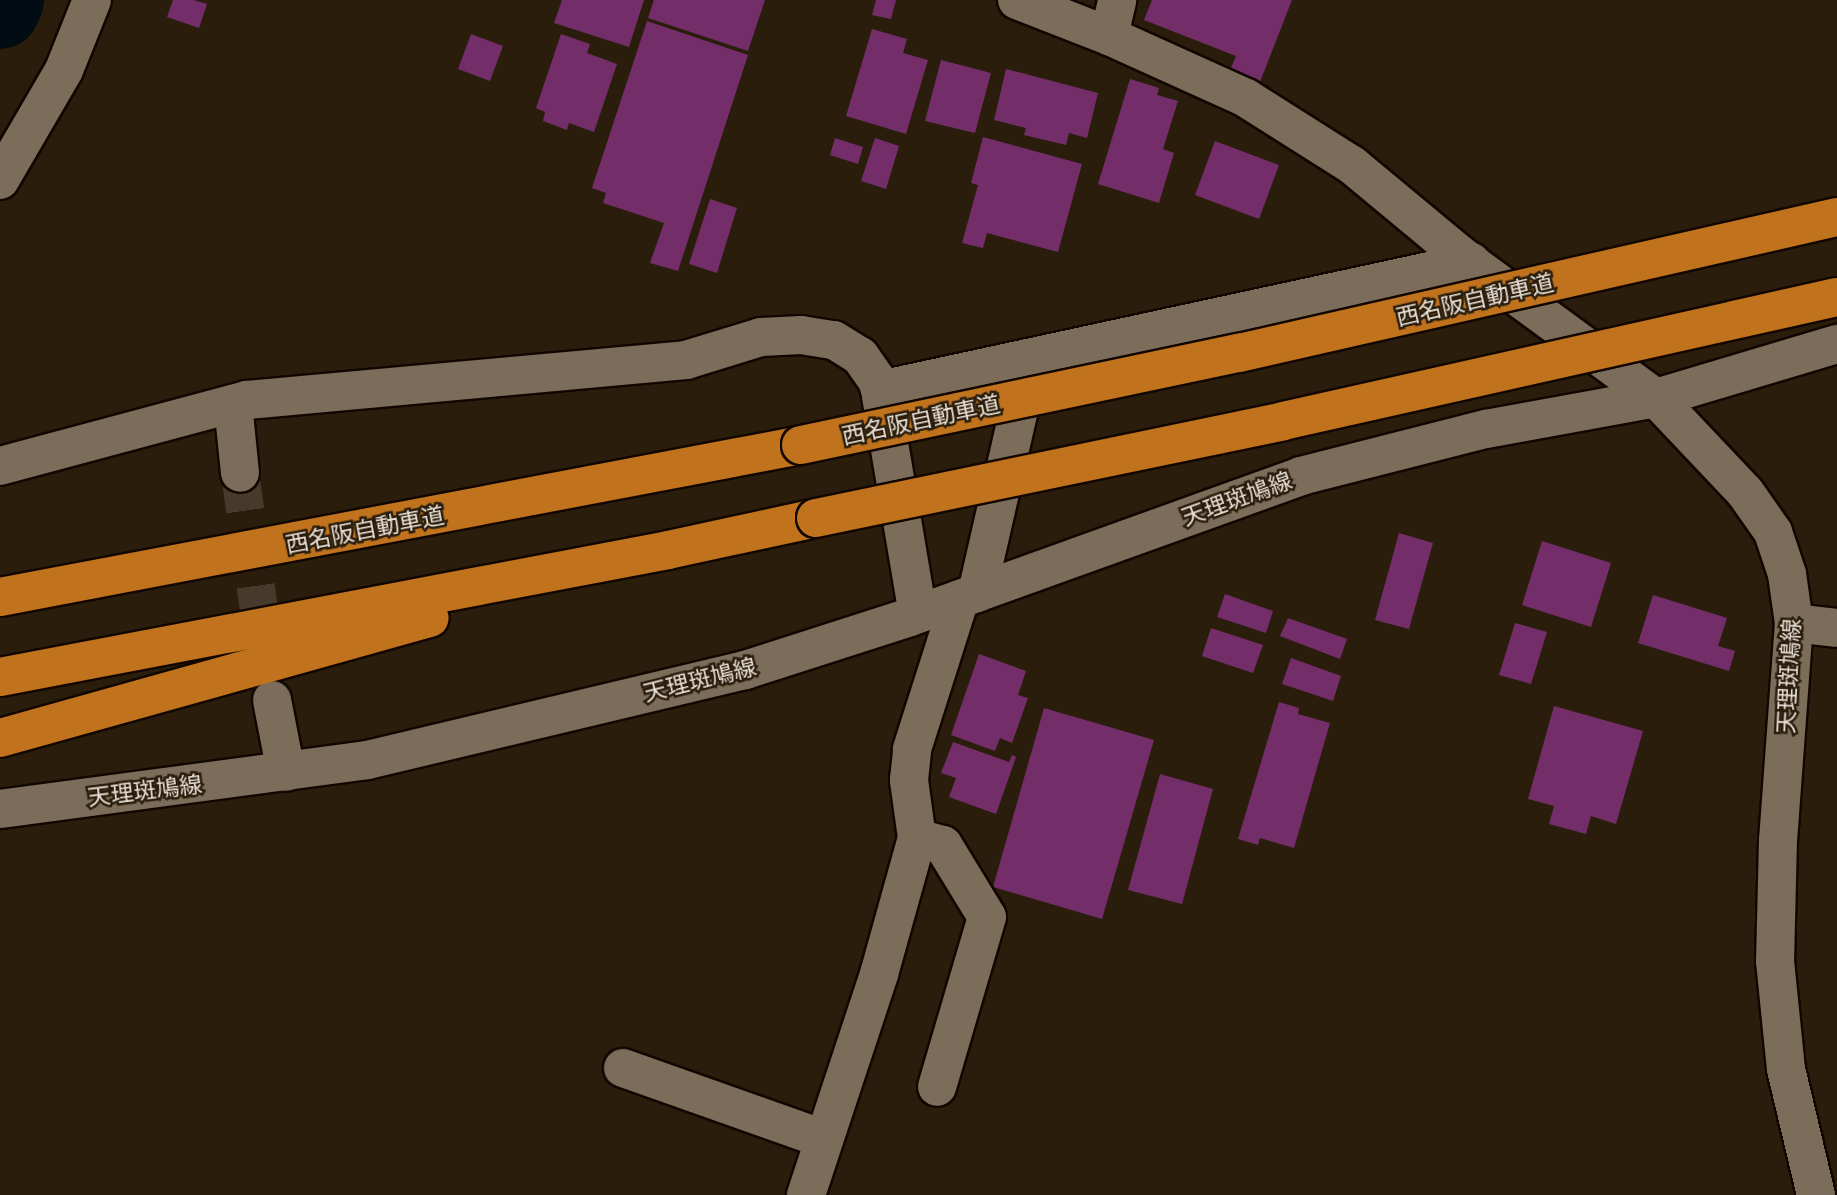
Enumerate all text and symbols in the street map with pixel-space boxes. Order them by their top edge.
street label: 西名阪自動車道 [1393,268,1557,332]
street label: 西名阪自動車道 [839,390,1003,450]
street label: 天理斑鳩線 [1178,466,1296,532]
street label: 西名阪自動車道 [283,501,447,559]
street label: 天理斑鳩線 [1772,618,1806,734]
street label: 天理斑鳩線 [641,653,759,707]
street label: 天理斑鳩線 [86,770,204,812]

